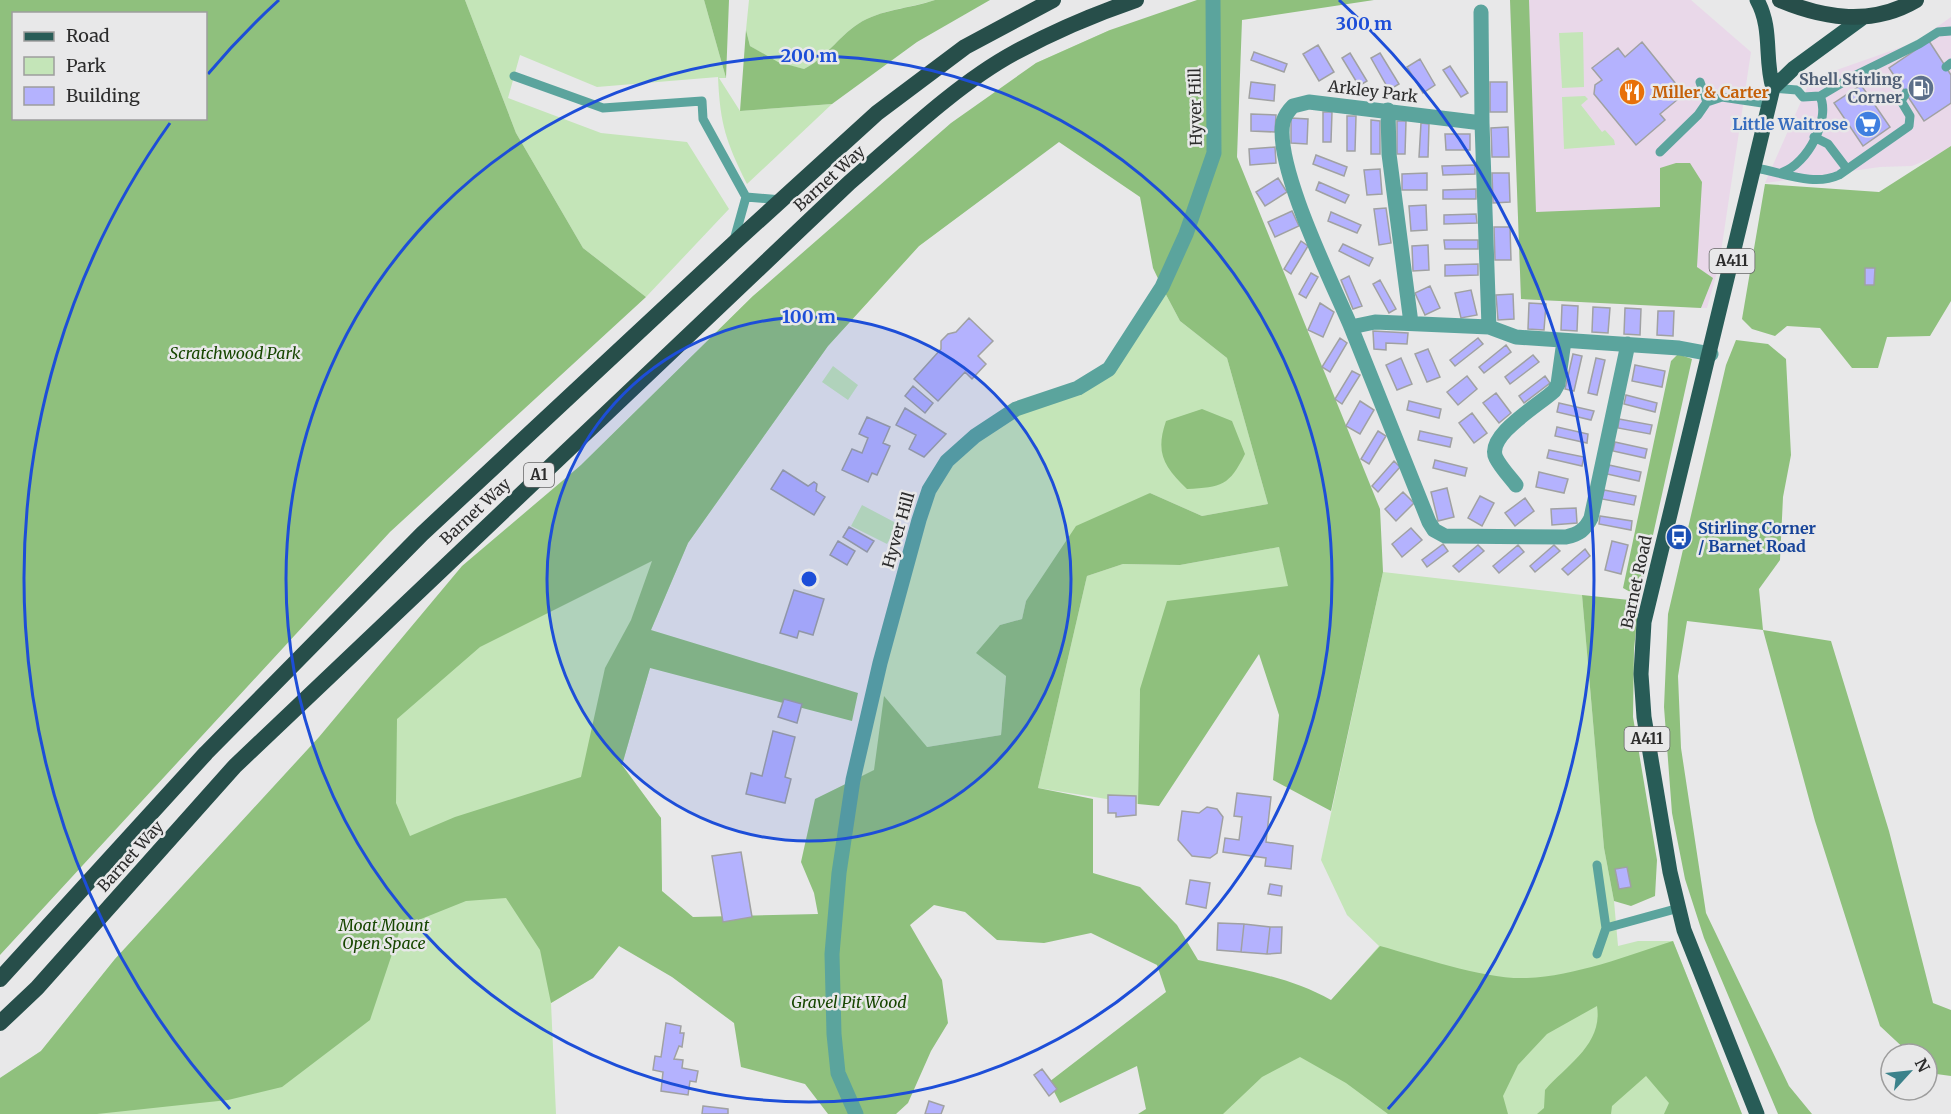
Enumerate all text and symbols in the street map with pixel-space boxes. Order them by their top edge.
legend [12,12,207,120]
text: 300 m [1336,12,1392,35]
text: Road [66,24,110,47]
text: 200 m [781,44,837,67]
text: Park [66,54,107,77]
street label: Hyver Hill [1184,68,1206,146]
place label: Shell Stirling Corner [1799,69,1903,107]
fuel station icon: Shell Stirling Corner [1906,73,1936,103]
street label: Arkley Park [1326,75,1420,107]
restaurant icon: Miller & Carter [1617,77,1647,107]
place label: Miller & Carter [1652,82,1770,102]
text: Building [66,84,140,107]
supermarket icon: Little Waitrose [1853,109,1883,139]
place label: Little Waitrose [1732,114,1848,134]
street label: Barnet Way [789,140,869,215]
road number: A411 [1710,249,1754,273]
text: 100 m [782,305,836,328]
park label: Scratchwood Park [170,343,301,363]
road number: A1 [524,463,554,487]
street label: Barnet Way [436,473,515,549]
street label: Hyver Hill [878,490,918,570]
place label: Stirling Corner / Barnet Road [1698,518,1817,556]
bus stop icon: Stirling Corner / Barnet Road [1664,522,1694,552]
street label: Barnet Road [1616,533,1656,630]
centre of rings [799,569,819,589]
road number: A411 [1624,727,1670,751]
street label: Barnet Way [93,816,168,896]
park label: Moat Mount Open Space [338,915,430,953]
park label: Gravel Pit Wood [791,992,907,1012]
north arrow [1879,1042,1939,1102]
text: N [1911,1055,1934,1076]

